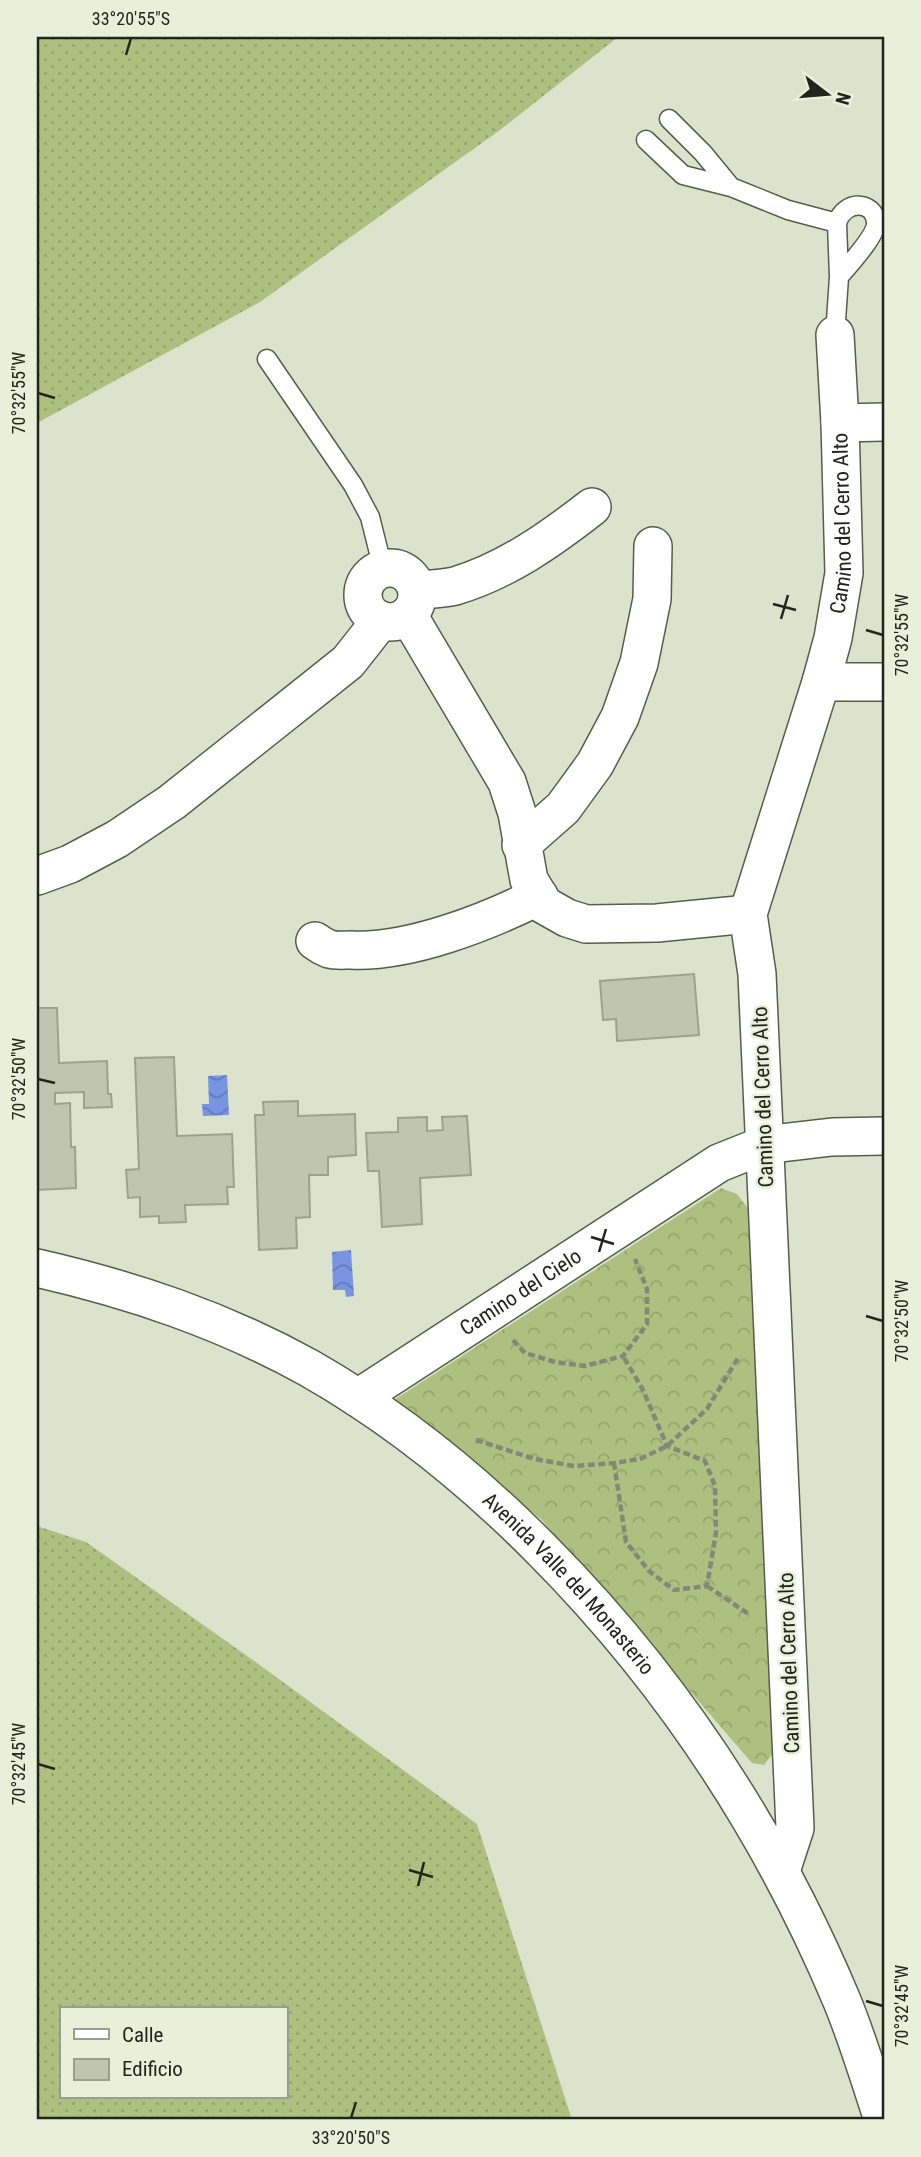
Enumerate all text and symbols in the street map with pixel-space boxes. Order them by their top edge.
text: 33°20'55"S [92,8,170,29]
north arrow [792,60,862,130]
text: N [830,90,856,107]
text: 70°32'55"W [8,351,29,434]
street label: Camino del Cerro Alto [825,433,856,616]
text: 70°32'55"W [891,593,912,676]
street label: Camino del Cerro Alto [748,1006,778,1188]
text: 70°32'50"W [8,1037,29,1120]
street label: Camino del Cielo [455,1244,586,1340]
text: 70°32'50"W [891,1279,912,1362]
street label: Avenida Valle del Monasterio [478,1488,659,1679]
street label: Camino del Cerro Alto [774,1572,804,1754]
text: 70°32'45"W [8,1722,29,1805]
text: 70°32'45"W [891,1964,912,2047]
legend [60,2007,287,2098]
text: Calle [122,2023,164,2047]
text: Edificio [122,2057,183,2081]
text: 33°20'50"S [312,2127,390,2148]

